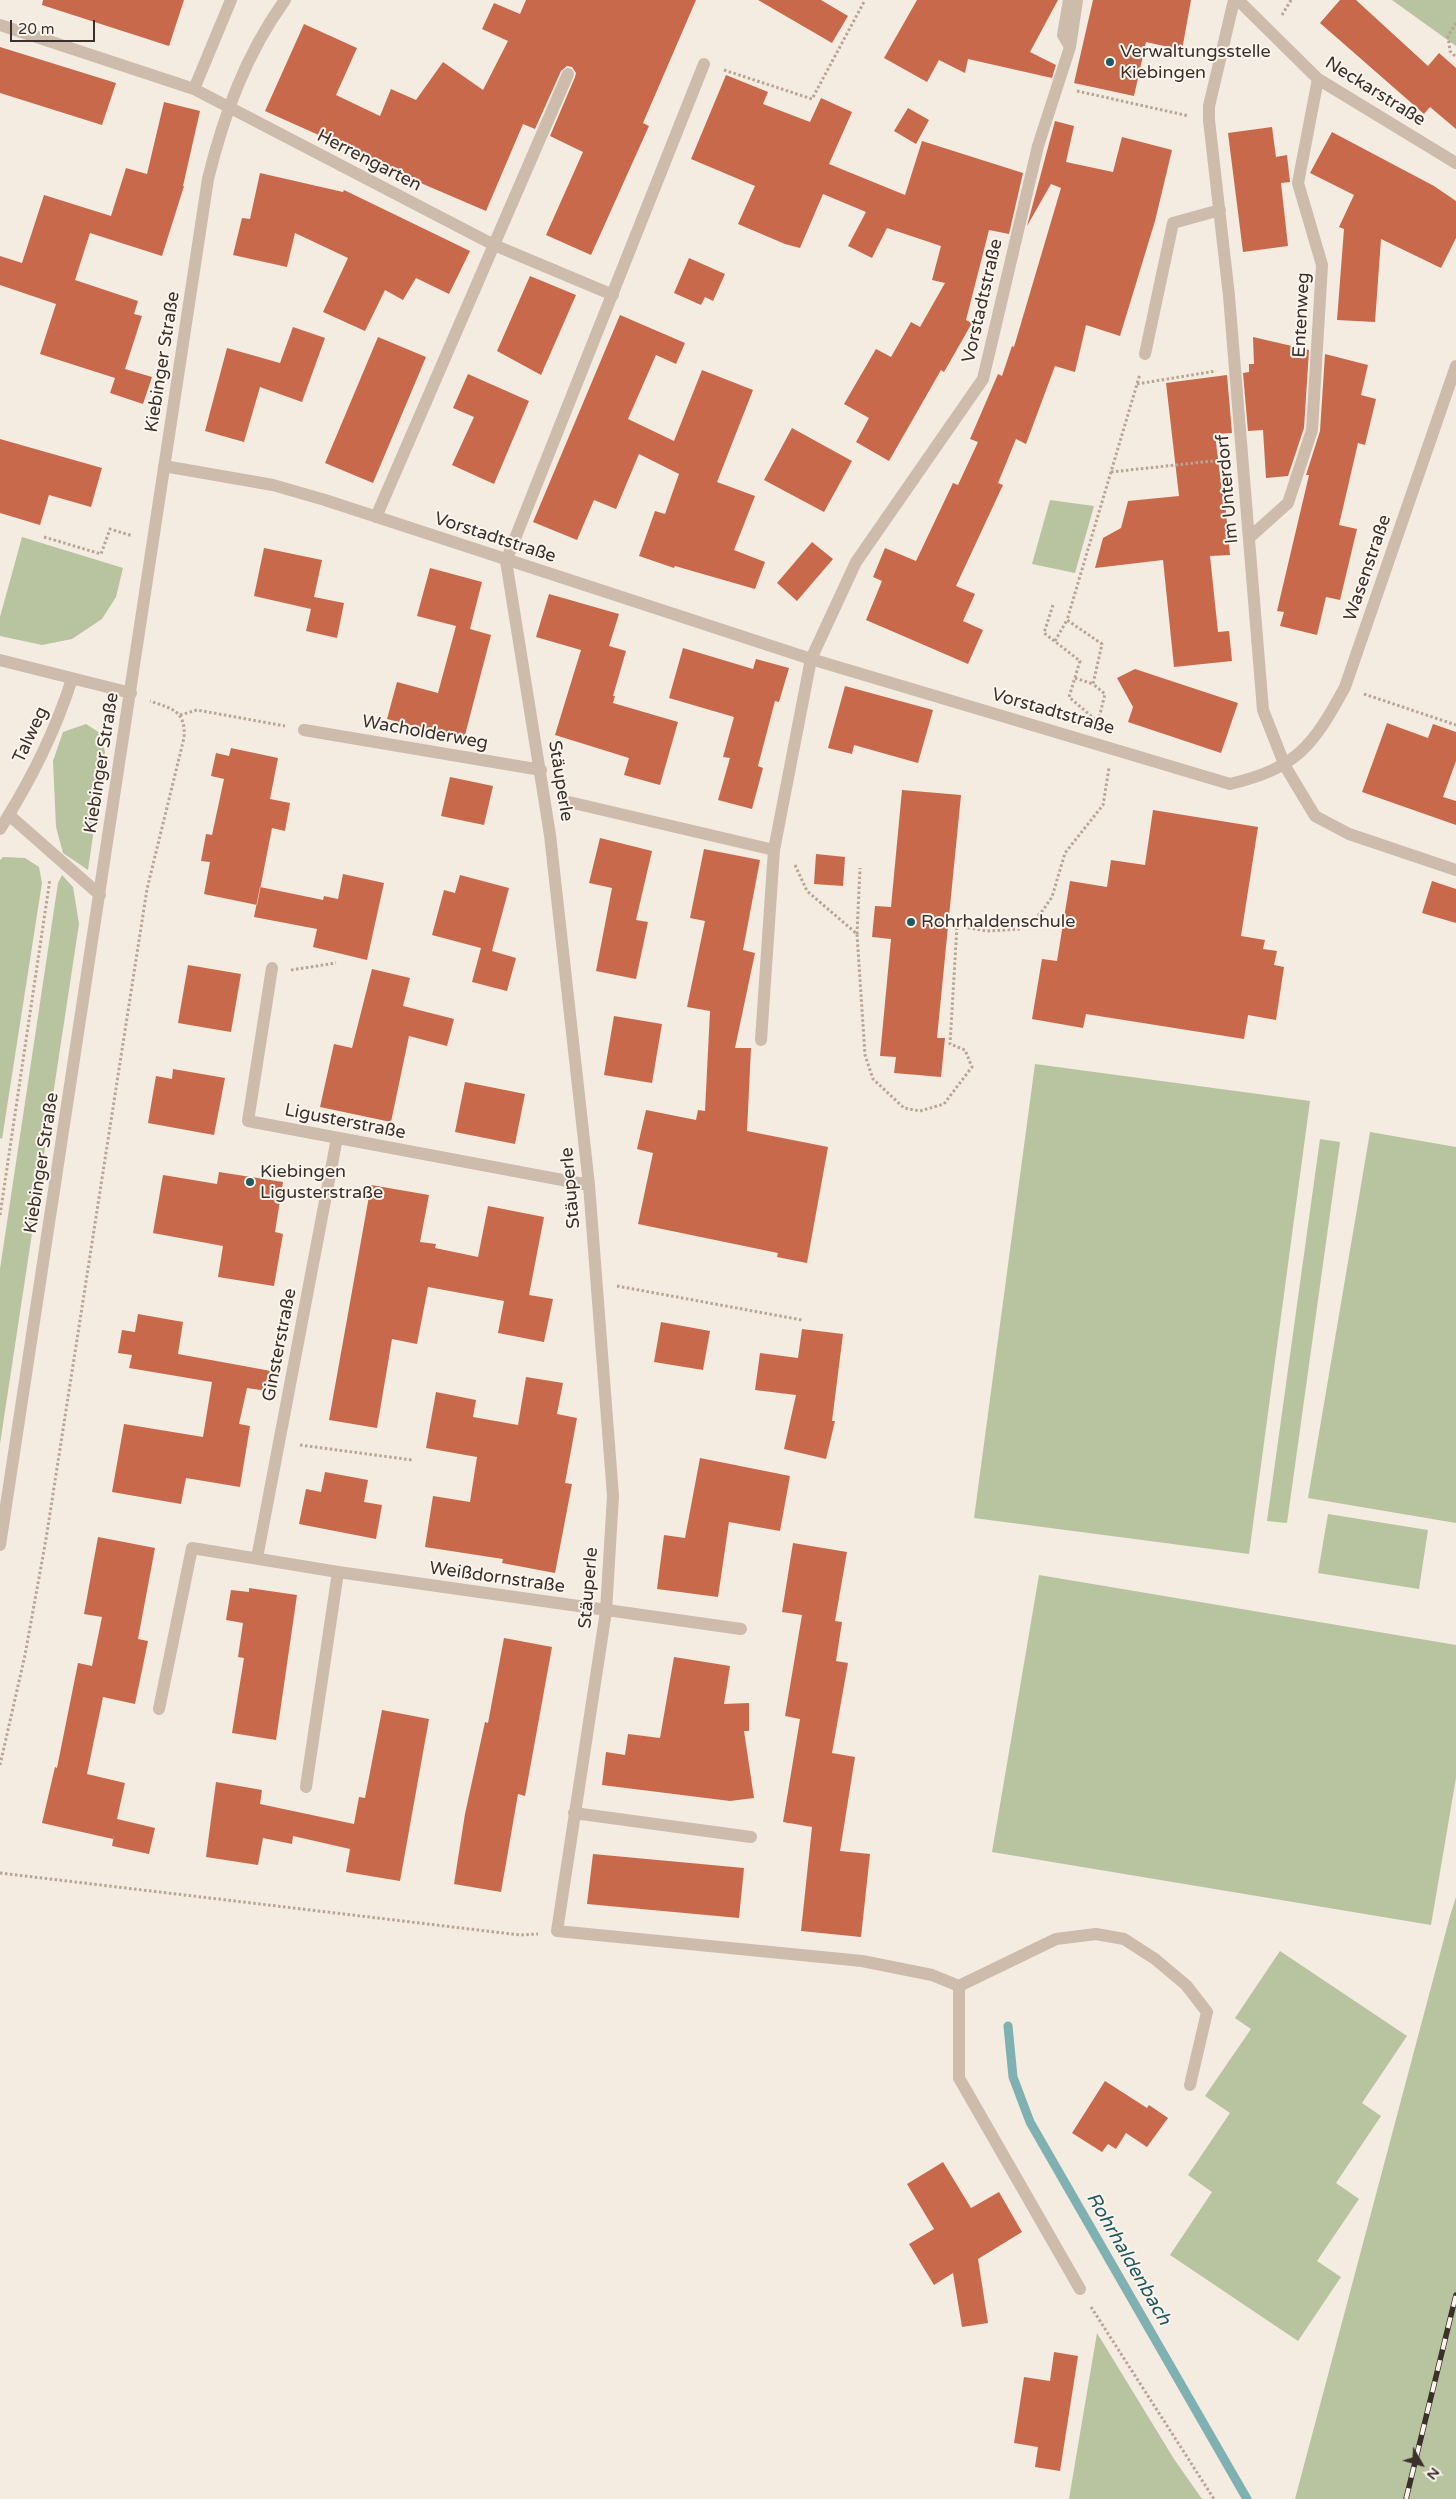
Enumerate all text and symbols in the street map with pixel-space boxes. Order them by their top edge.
scale bar [12,10,98,42]
text: 20 m [18,20,55,38]
place label: Verwaltungsstelle Kiebingen [1120,41,1271,84]
street label: Neckarstraße [1321,53,1429,131]
marker: Verwaltungsstelle Kiebingen [1104,56,1116,68]
street label: Herrengarten [313,125,425,197]
street label: Vorstadtstraße [958,237,1008,365]
street label: Entenweg [1289,272,1315,358]
street label: Kiebinger Straße [141,290,185,434]
street label: Im Unterdorf [1212,433,1244,545]
street label: Vorstadtstraße [431,508,559,568]
street label: Wasenstraße [1340,512,1396,624]
street label: Vorstadtstraße [989,684,1117,740]
street label: Kiebinger Straße [80,691,124,835]
street label: Talweg [9,703,53,767]
street label: Wacholderweg [360,711,490,755]
street label: Stäuperle [543,739,577,823]
place label: Rohrhaldenschule [921,911,1075,933]
marker: Rohrhaldenschule [905,916,917,928]
street label: Kiebinger Straße [20,1091,64,1235]
street label: Ligusterstraße [282,1100,408,1144]
street label: Stäuperle [557,1146,585,1230]
place label: Kiebingen Ligusterstraße [260,1161,383,1204]
marker: Kiebingen Ligusterstraße [244,1176,256,1188]
street label: Ginsterstraße [258,1286,302,1404]
street label: Stäuperle [575,1546,603,1630]
street label: Weißdornstraße [428,1558,566,1598]
water label: Rohrhaldenbach [1081,2189,1175,2329]
north arrow [1396,2439,1446,2489]
text: N [1423,2464,1443,2483]

